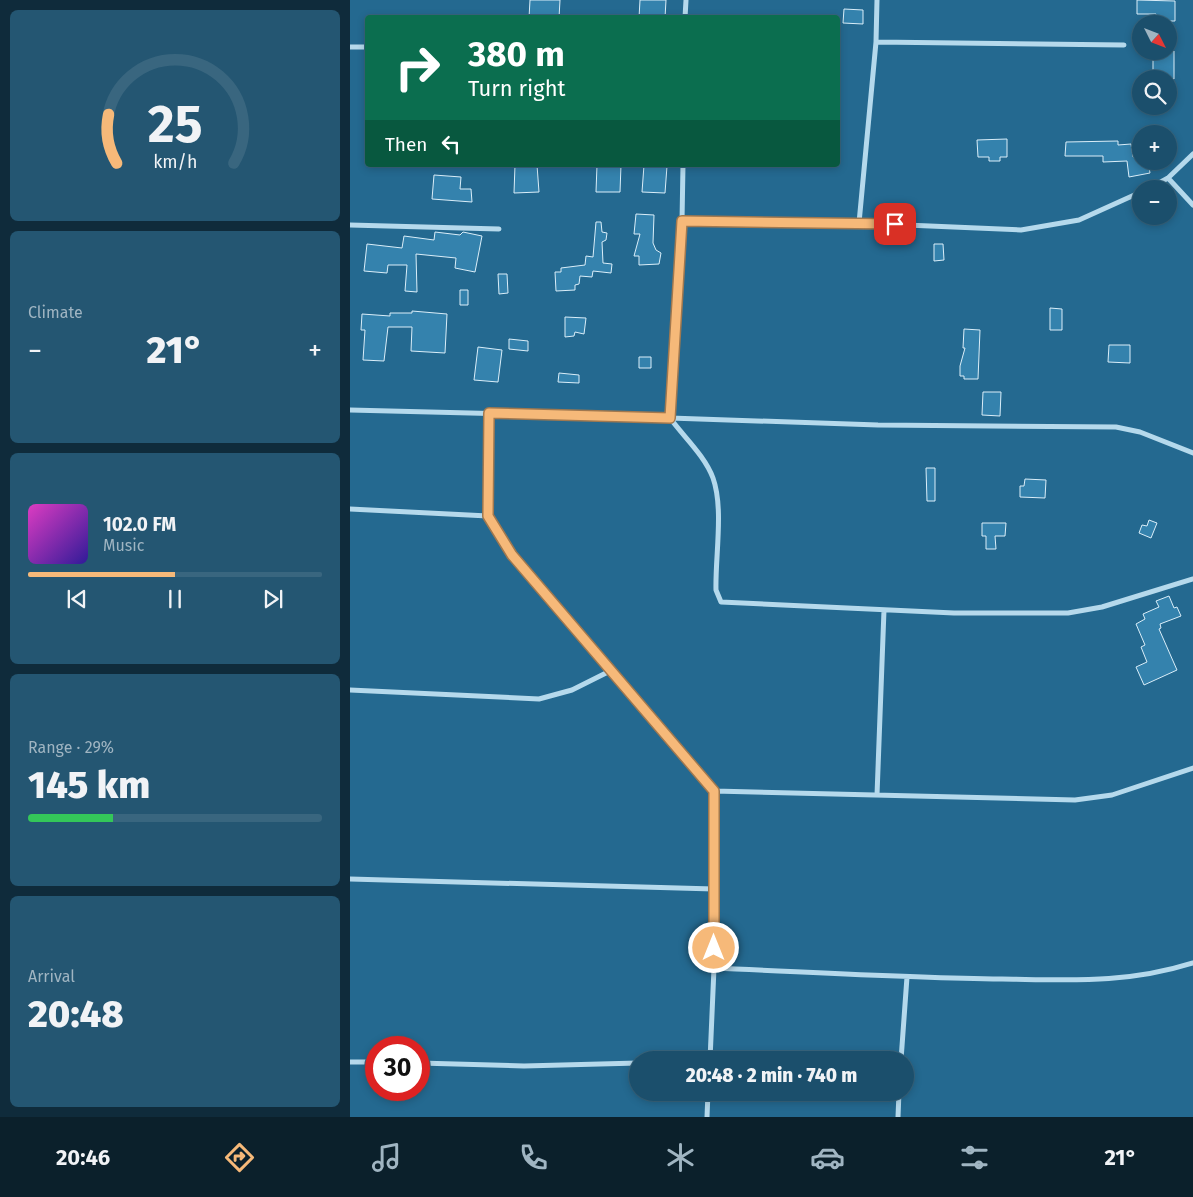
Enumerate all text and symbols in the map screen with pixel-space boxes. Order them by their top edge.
north arrow [1132,15,1178,60]
map controls [1132,15,1177,225]
text: 380 m [468,33,565,75]
icon: right [385,35,450,100]
button: search [1132,70,1177,115]
text: Turn right [468,75,565,102]
text: 25 [148,93,202,156]
button: + [1132,125,1177,170]
icon: left [437,130,465,158]
text: Then [385,133,427,156]
text: km/h [153,151,197,173]
button: − [1132,180,1177,225]
pin [874,203,916,245]
icon: arrive [881,210,909,238]
text: Climate [28,303,83,322]
text: 21° [147,327,203,373]
text: − [28,334,42,367]
text: + [308,334,322,367]
text: 102.0 FM [103,513,176,536]
text: Music [103,536,144,555]
icon: previous [63,585,91,613]
icon: pause [161,585,189,613]
icon: next [259,585,287,613]
text: Range · 29% [28,738,114,757]
text: 145 km [28,762,150,808]
position arrow [687,921,739,973]
text: Arrival [28,967,75,986]
text: 20:48 [28,991,124,1037]
speed limit sign: 30 [365,1036,430,1101]
text: 20:48 · 2 min · 740 m [686,1064,857,1087]
icon: directions [222,1140,257,1175]
icon: music [369,1140,404,1175]
icon: phone [516,1140,551,1175]
icon: climate [663,1140,698,1175]
icon: car [810,1140,845,1175]
icon: filters [957,1140,992,1175]
text: 20:46 [56,1144,110,1171]
text: 21° [1104,1144,1137,1171]

